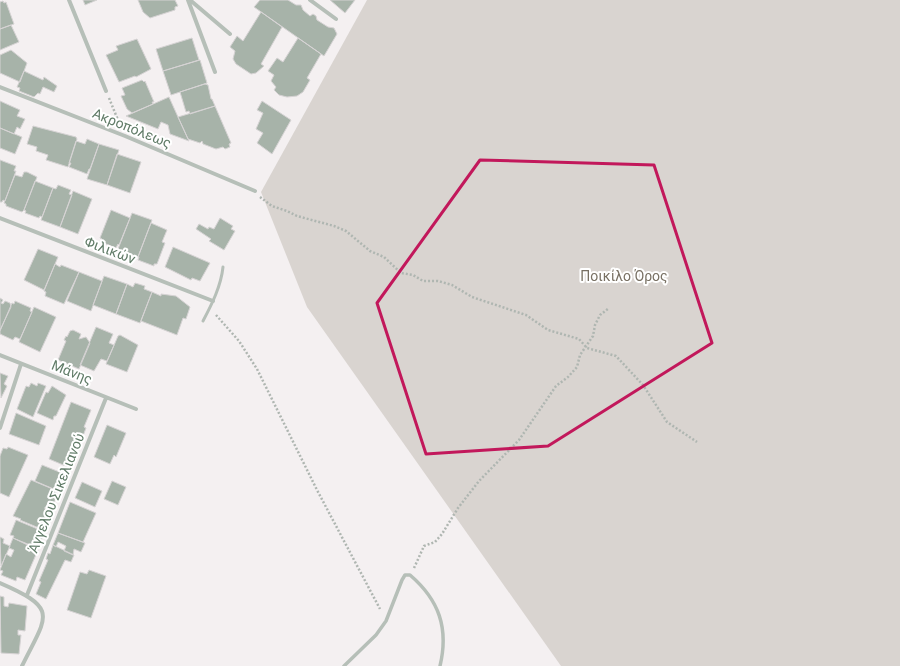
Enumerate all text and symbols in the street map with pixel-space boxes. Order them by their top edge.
street label: Ακροπόλεως [90,105,174,151]
street label: Φιλικών [82,233,138,267]
park label: Ποικίλο Όρος [580,268,668,284]
street label: Μάνης [49,357,95,387]
street label: Άγγελου Σικελιανού [25,431,87,555]

